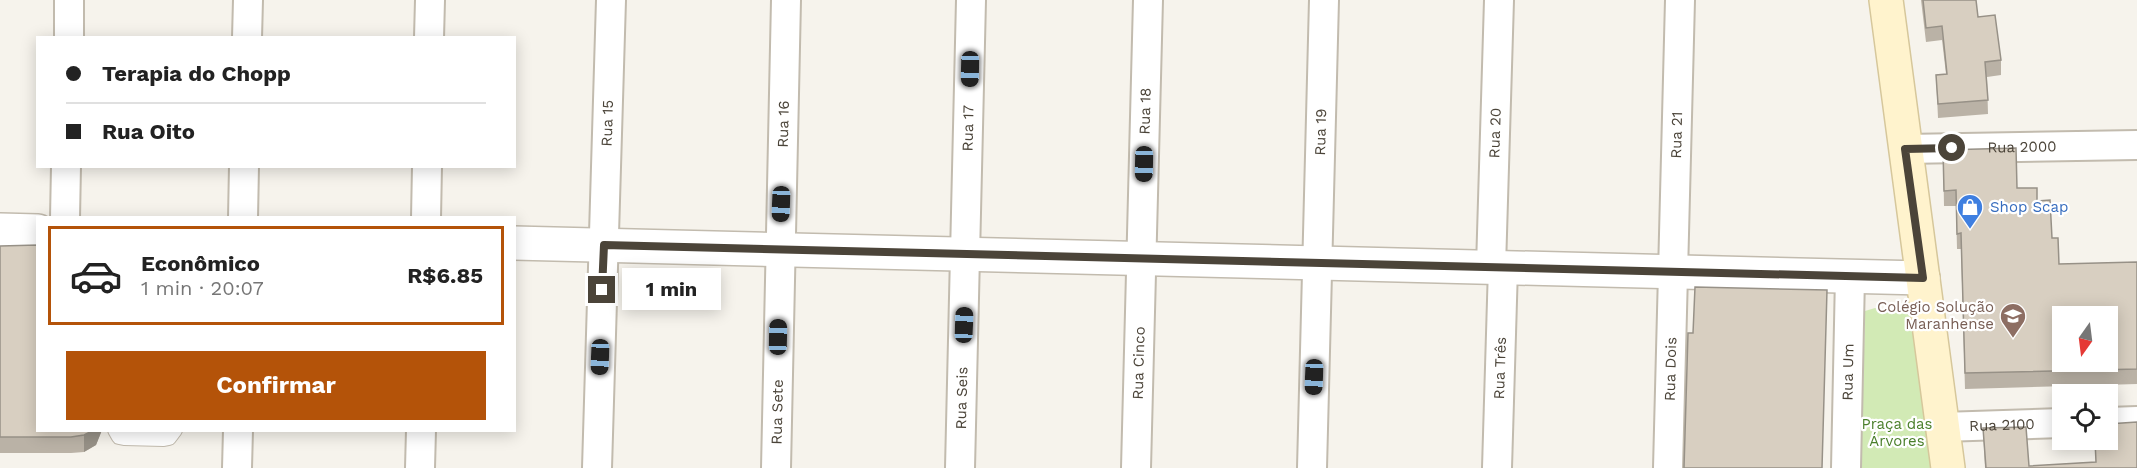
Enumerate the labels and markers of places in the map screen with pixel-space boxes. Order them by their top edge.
shop icon: Shop Scap [1955,192,1985,230]
place label: Shop Scap [1990,198,2068,216]
place label: Colégio Solução Maranhense [1877,298,1994,333]
school or university icon: Colégio Solução Maranhense [1998,301,2028,339]

